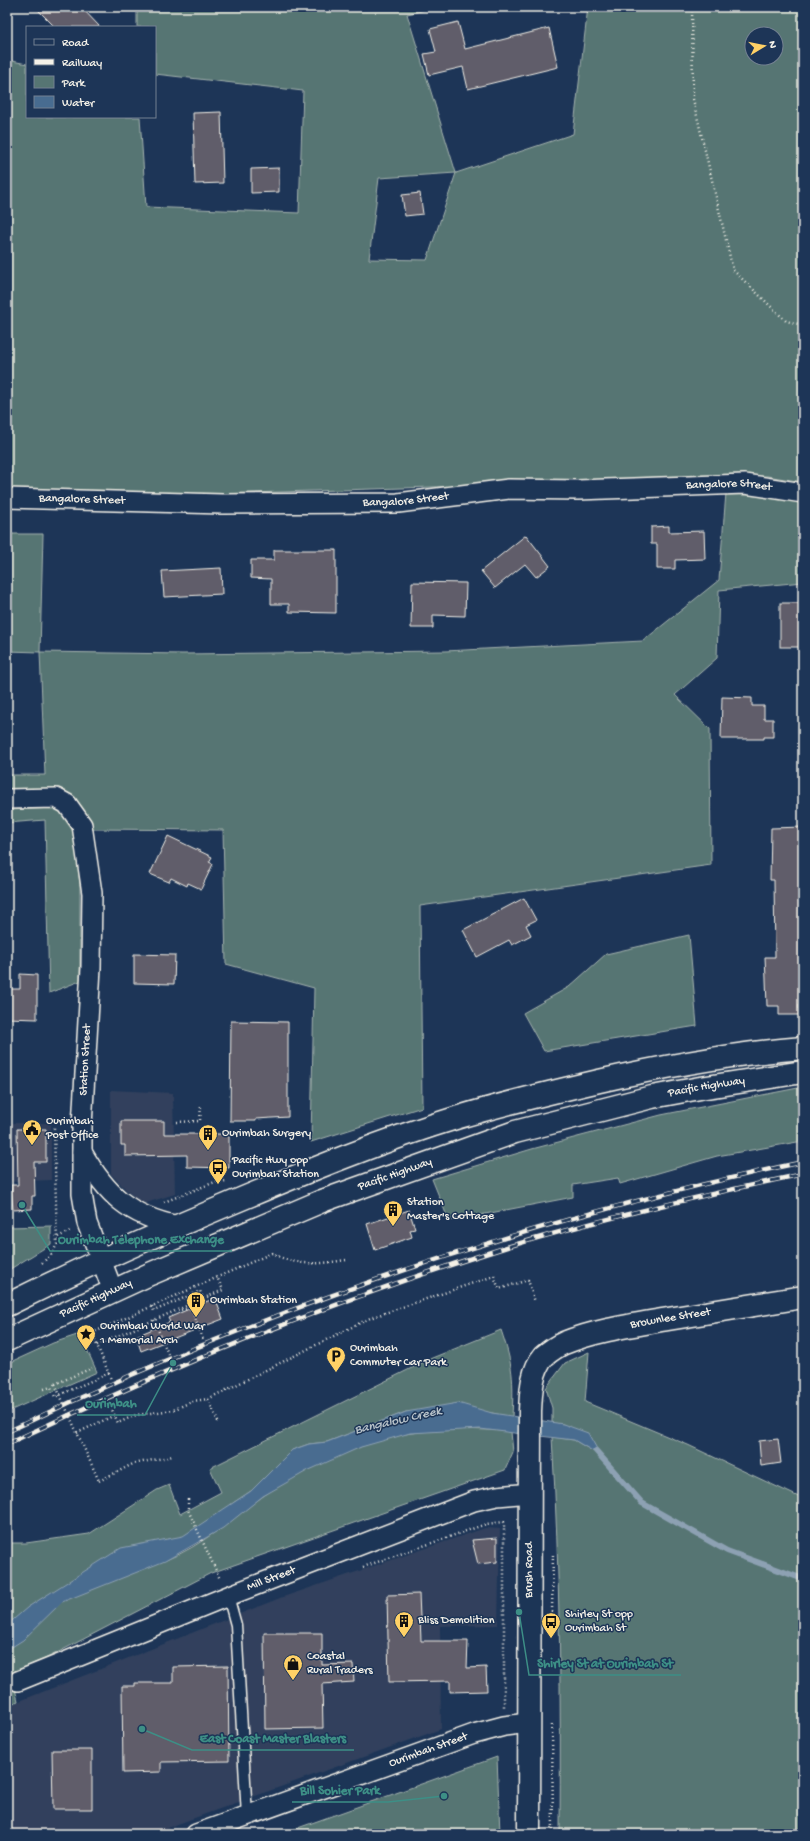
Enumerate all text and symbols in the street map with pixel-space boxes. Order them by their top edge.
legend [26,26,156,118]
north arrow [744,26,784,66]
text: Road [62,37,89,51]
text: N [765,40,778,49]
text: Railway [62,57,102,71]
text: Park [61,77,87,91]
text: Water [62,97,96,111]
street label: Bangalore Street [685,477,774,495]
street label: Bangalore Street [362,490,451,510]
street label: Bangalore Street [38,492,126,508]
street label: Station Street [77,1023,95,1096]
street label: Pacific Highway [666,1074,746,1101]
place label: Ourimbah Post Office [45,1115,99,1143]
public building icon: Ourimbah Post Office [21,1118,43,1146]
building icon: Ourimbah Surgery [197,1123,219,1151]
place label: Ourimbah Surgery [222,1127,311,1141]
place label: Pacific Hwy opp Ourimbah Station [231,1154,319,1182]
street label: Pacific Highway [355,1155,434,1195]
bus stop icon: Pacific Hwy opp Ourimbah Station [207,1157,229,1185]
place label: Station Master's Cottage [407,1196,495,1224]
building icon: Station Master's Cottage [382,1199,404,1227]
callout: Ourimbah Telephone Exchange [50,1226,232,1251]
text: Ourimbah Telephone Exchange [58,1233,225,1249]
street label: Pacific Highway [57,1276,134,1322]
building icon: Ourimbah Station [185,1290,207,1318]
place label: Ourimbah Station [210,1294,297,1308]
street label: Brownlee Street [628,1305,713,1333]
place label: Ourimbah World War 1 Memorial Arch [99,1320,207,1348]
place icon: Ourimbah World War 1 Memorial Arch [75,1323,97,1351]
place label: Ourimbah Commuter Car Park [350,1342,448,1370]
parking icon: Ourimbah Commuter Car Park [325,1345,347,1373]
callout: Ourimbah [77,1390,145,1415]
text: Ourimbah [85,1397,137,1412]
water label: Bangalow Creek [353,1403,444,1438]
street label: Brush Road [523,1541,537,1599]
street label: Mill Street [245,1563,299,1595]
place label: Shirley St opp Ourimbah St [565,1608,633,1636]
building icon: Bliss Demolition [393,1610,415,1638]
bus stop icon: Shirley St opp Ourimbah St [540,1611,562,1639]
place label: Bliss Demolition [417,1614,495,1628]
place label: Coastal Rural Traders [307,1650,373,1678]
callout: Shirley St at Ourimbah St [529,1650,681,1675]
shop icon: Coastal Rural Traders [282,1653,304,1681]
text: Shirley St at Ourimbah St [537,1657,674,1672]
callout: East Coast Master Blasters [192,1725,354,1750]
street label: Ourimbah Street [387,1729,471,1771]
text: East Coast Master Blasters [200,1732,347,1747]
callout: Bill Sohier Park [292,1777,388,1802]
text: Bill Sohier Park [299,1784,382,1799]

